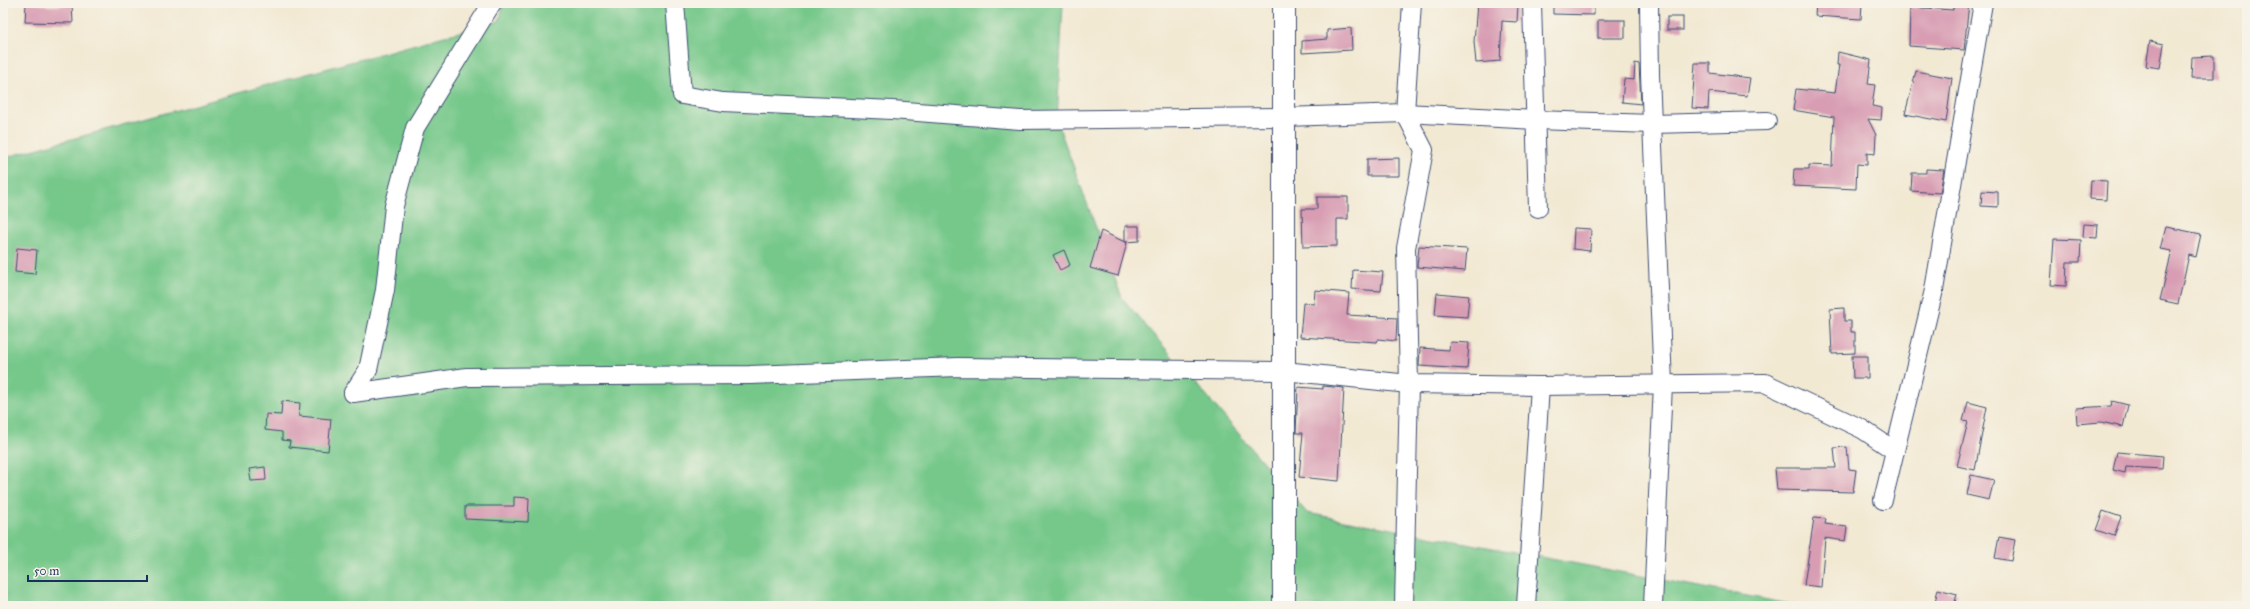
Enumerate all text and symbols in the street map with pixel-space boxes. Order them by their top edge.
scale bar [28,557,147,583]
text: 50 m [34,564,59,578]

